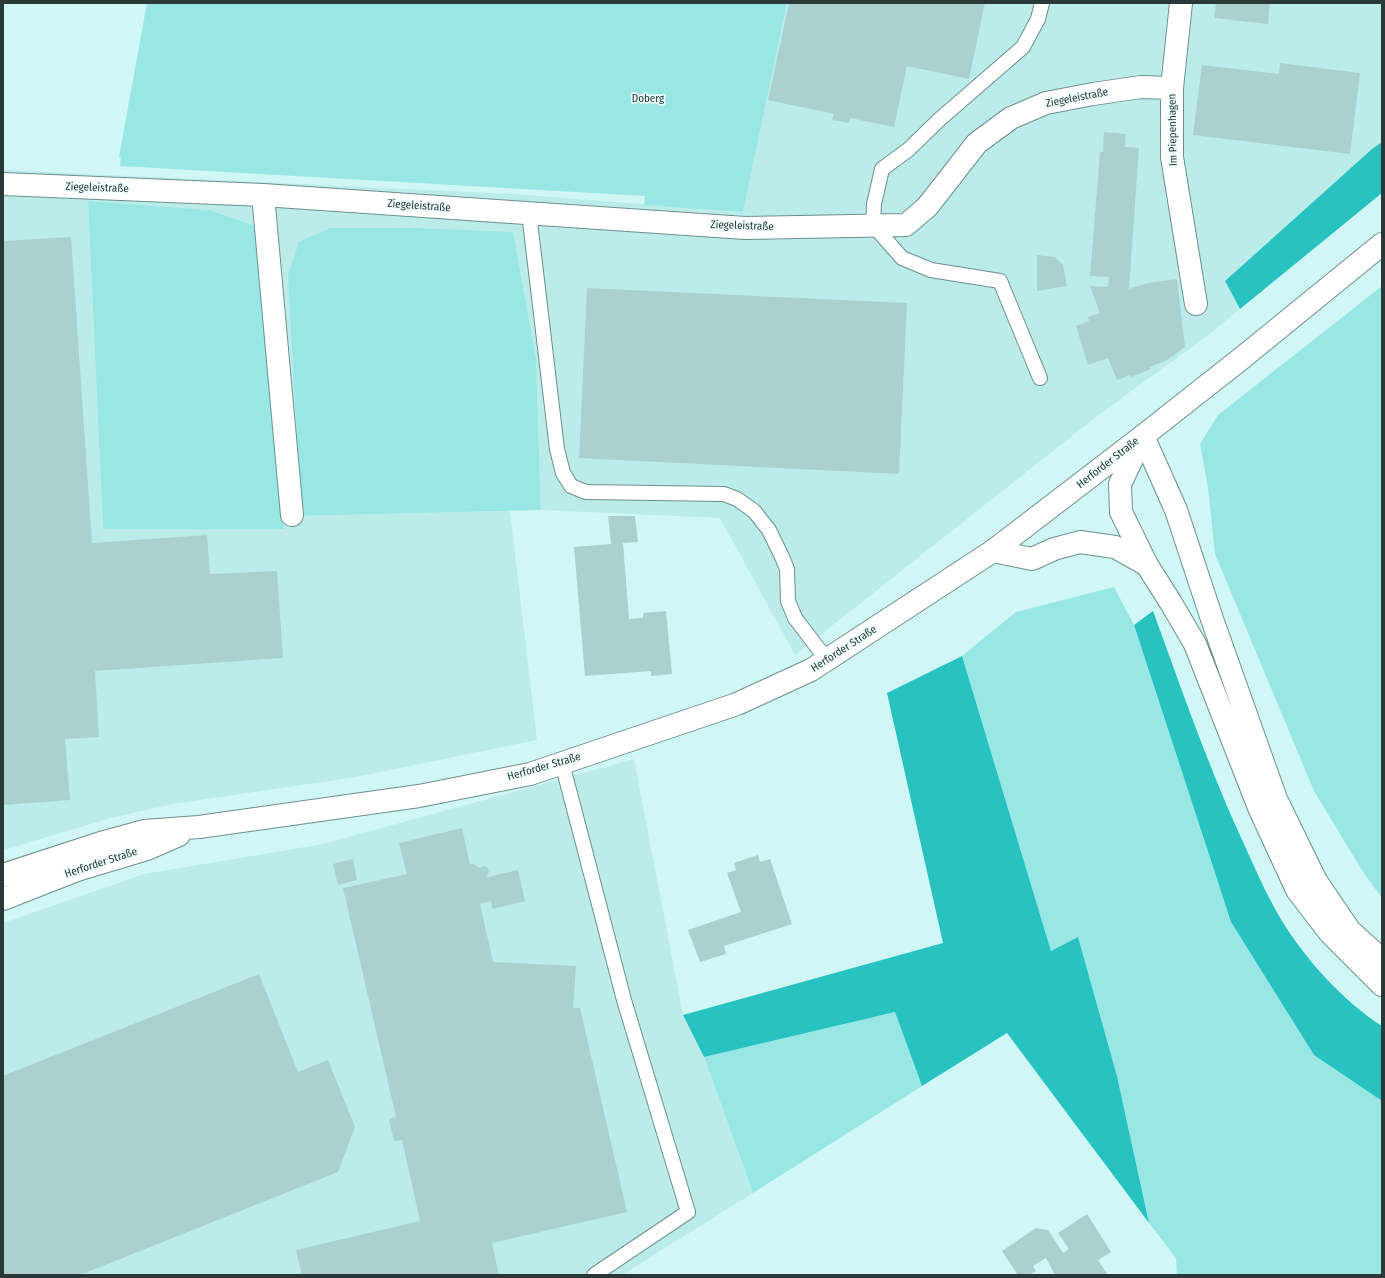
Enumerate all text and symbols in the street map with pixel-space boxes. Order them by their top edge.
street label: Ziegeleistraße [1045,85,1109,111]
park label: Doberg [632,92,664,106]
street label: Im Piepenhagen [1166,94,1180,166]
street label: Ziegeleistraße [65,180,129,196]
street label: Ziegeleistraße [387,197,451,215]
street label: Ziegeleistraße [710,218,774,234]
street label: Herforder Straße [1074,435,1142,491]
street label: Herforder Straße [809,623,879,675]
street label: Herforder Straße [506,750,582,784]
street label: Herforder Straße [63,845,139,881]

